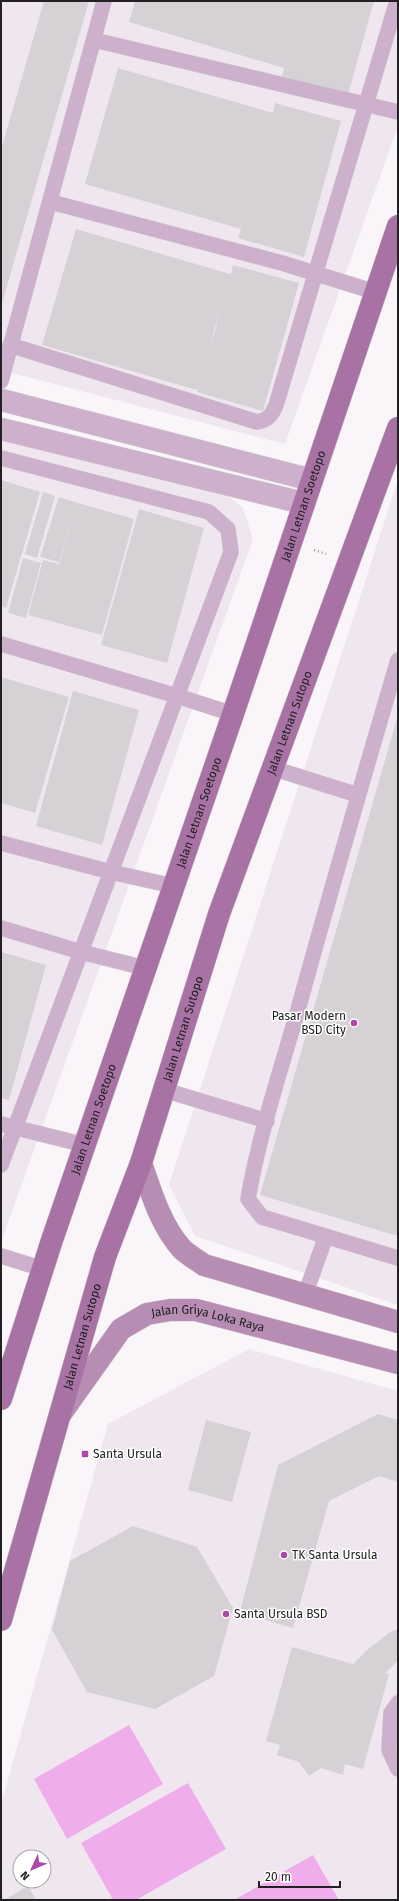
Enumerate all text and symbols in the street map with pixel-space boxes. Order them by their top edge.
street label: Jalan Letnan Soetopo [278,449,329,563]
street label: Jalan Letnan Sutopo [264,669,315,777]
street label: Jalan Letnan Soetopo [174,755,225,870]
street label: Jalan Letnan Sutopo [160,974,206,1083]
place label: Pasar Modern BSD City [272,1009,346,1037]
marker: Pasar Modern BSD City [349,1018,359,1028]
street label: Jalan Letnan Soetopo [68,1062,119,1176]
street label: Jalan Letnan Sutopo [60,1282,104,1391]
street label: Jalan Griya Loka Raya [150,1303,266,1335]
place label: Santa Ursula [93,1447,162,1461]
marker: Santa Ursula [80,1449,90,1459]
place label: TK Santa Ursula [292,1548,377,1562]
marker: TK Santa Ursula [279,1550,289,1560]
place label: Santa Ursula BSD [234,1607,328,1621]
marker: Santa Ursula BSD [221,1609,231,1619]
north arrow [12,1849,52,1889]
scale bar [259,1863,340,1889]
text: N [18,1868,32,1883]
text: 20 m [265,1870,291,1884]

